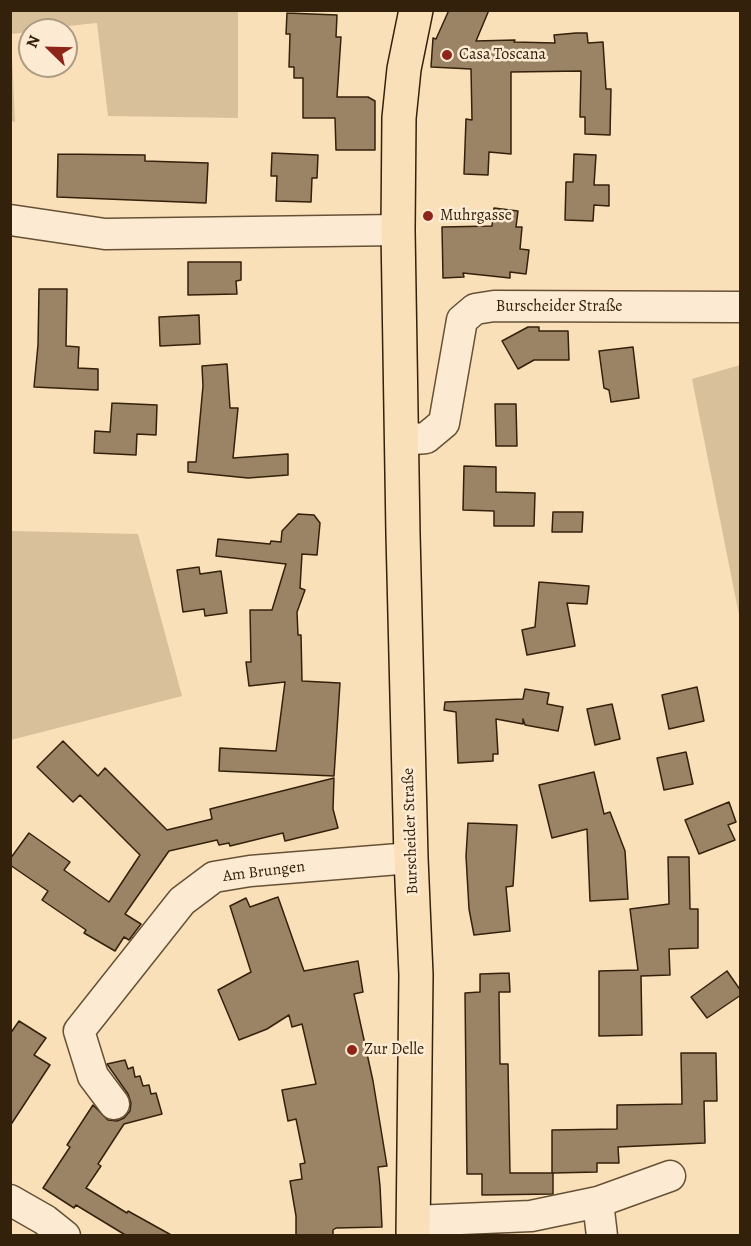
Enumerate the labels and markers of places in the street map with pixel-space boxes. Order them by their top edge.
place label: Casa Toscana [459,45,546,65]
marker: Casa Toscana [440,48,454,62]
place label: Muhrgasse [440,206,512,226]
marker: Muhrgasse [421,209,435,223]
place label: Zur Delle [364,1040,424,1060]
marker: Zur Delle [345,1043,359,1057]

